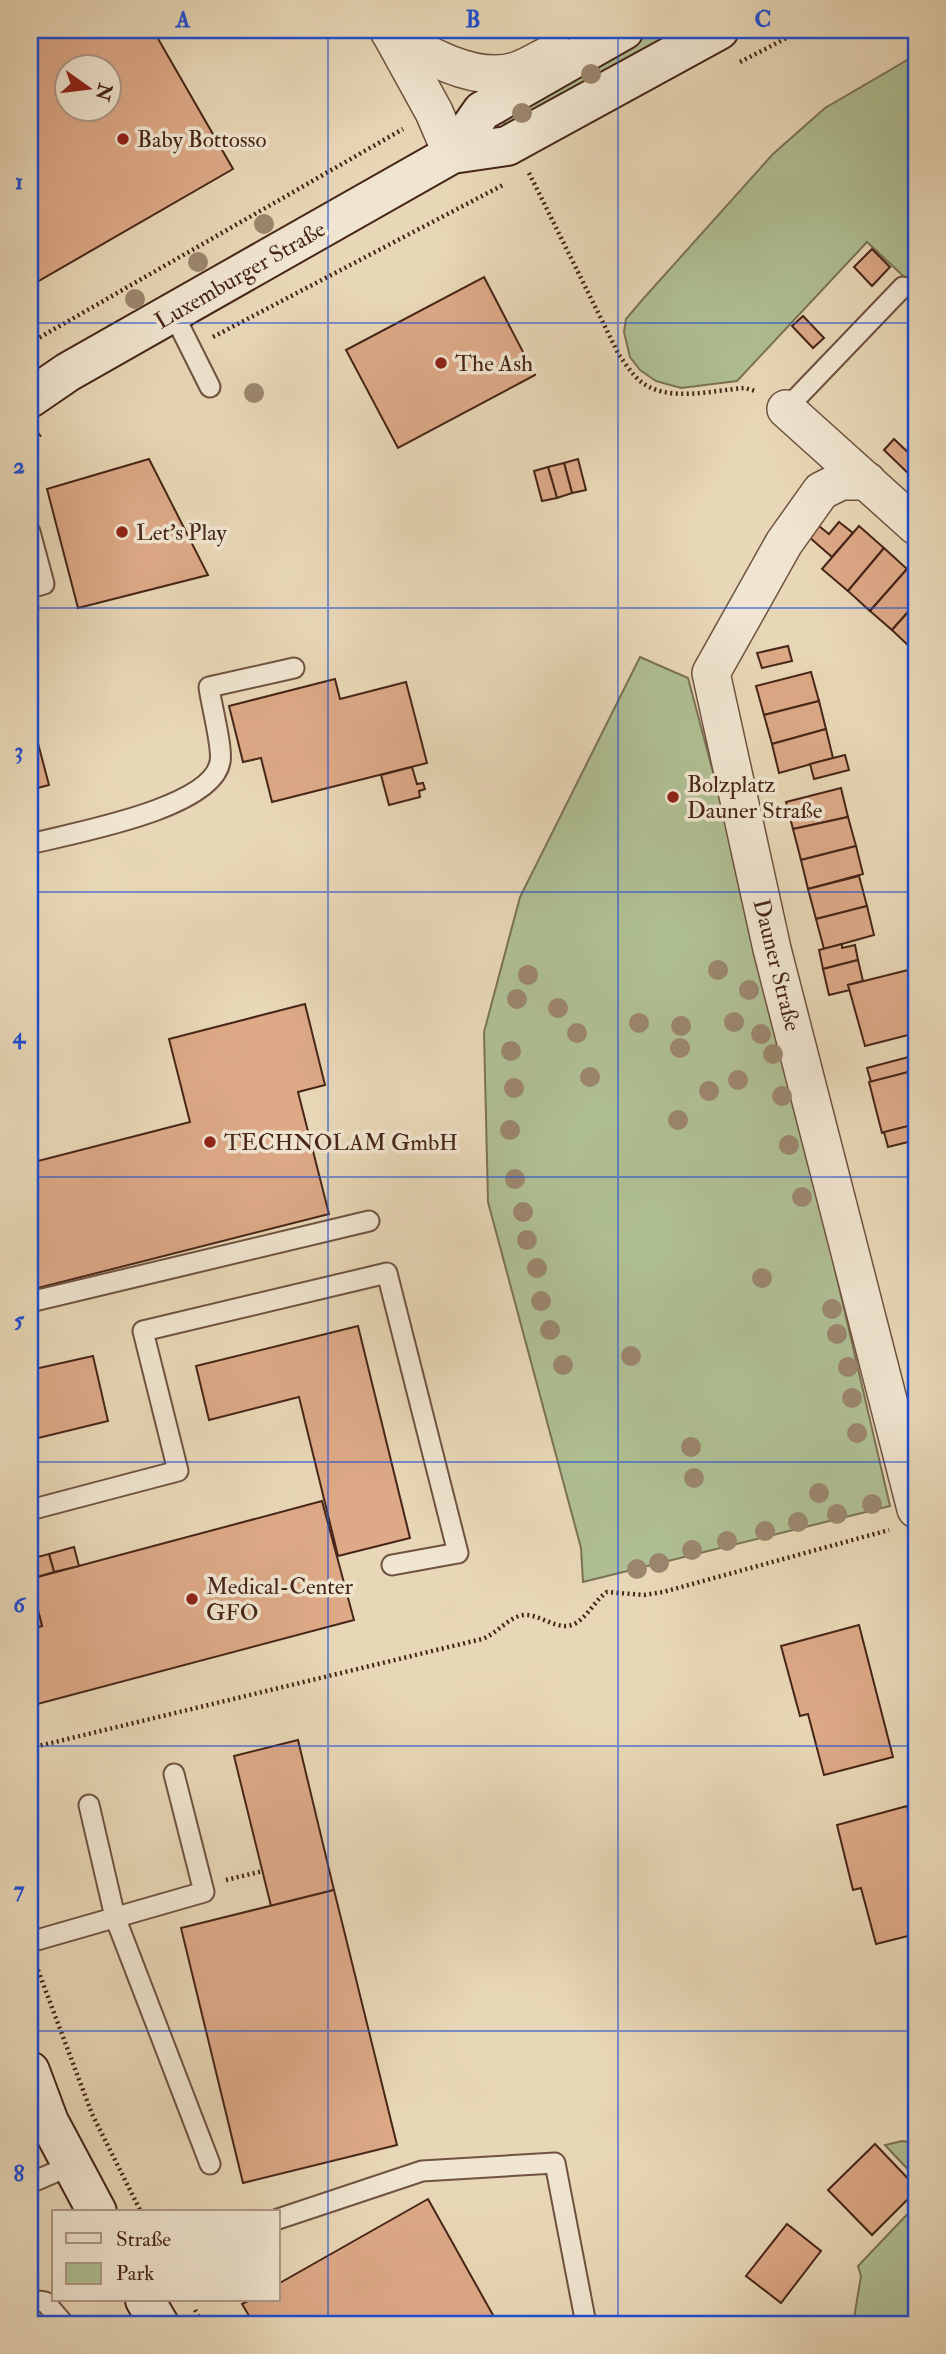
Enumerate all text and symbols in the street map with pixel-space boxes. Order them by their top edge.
text: A [175,5,191,34]
text: B [465,5,481,34]
text: C [755,5,771,34]
north arrow [52,52,122,122]
text: N [90,80,117,104]
place label: Baby Bottosso [137,125,267,154]
marker: Baby Bottosso [115,131,131,147]
text: 1 [15,167,23,196]
street label: Luxemburger Straße [150,214,331,336]
place label: The Ash [455,349,533,378]
marker: The Ash [433,355,449,371]
text: 2 [13,451,25,480]
place label: Let's Play [136,518,228,547]
marker: Let's Play [114,524,130,540]
text: 3 [15,736,23,765]
place label: Bolzplatz Dauner Straße [687,770,823,825]
marker: Bolzplatz Dauner Straße [665,789,681,805]
street label: Dauner Straße [747,896,808,1035]
text: 4 [12,1021,27,1050]
place label: TECHNOLAM GmbH [224,1128,458,1157]
marker: TECHNOLAM GmbH [202,1134,218,1150]
text: 5 [14,1305,25,1334]
place label: Medical-Center GFO [206,1572,353,1627]
text: 6 [13,1590,27,1619]
marker: Medical-Center GFO [184,1591,200,1607]
text: 7 [14,1875,25,1904]
text: 8 [14,2159,25,2188]
legend [52,2210,280,2302]
text: Straße [116,2226,171,2253]
text: Park [116,2260,154,2287]

